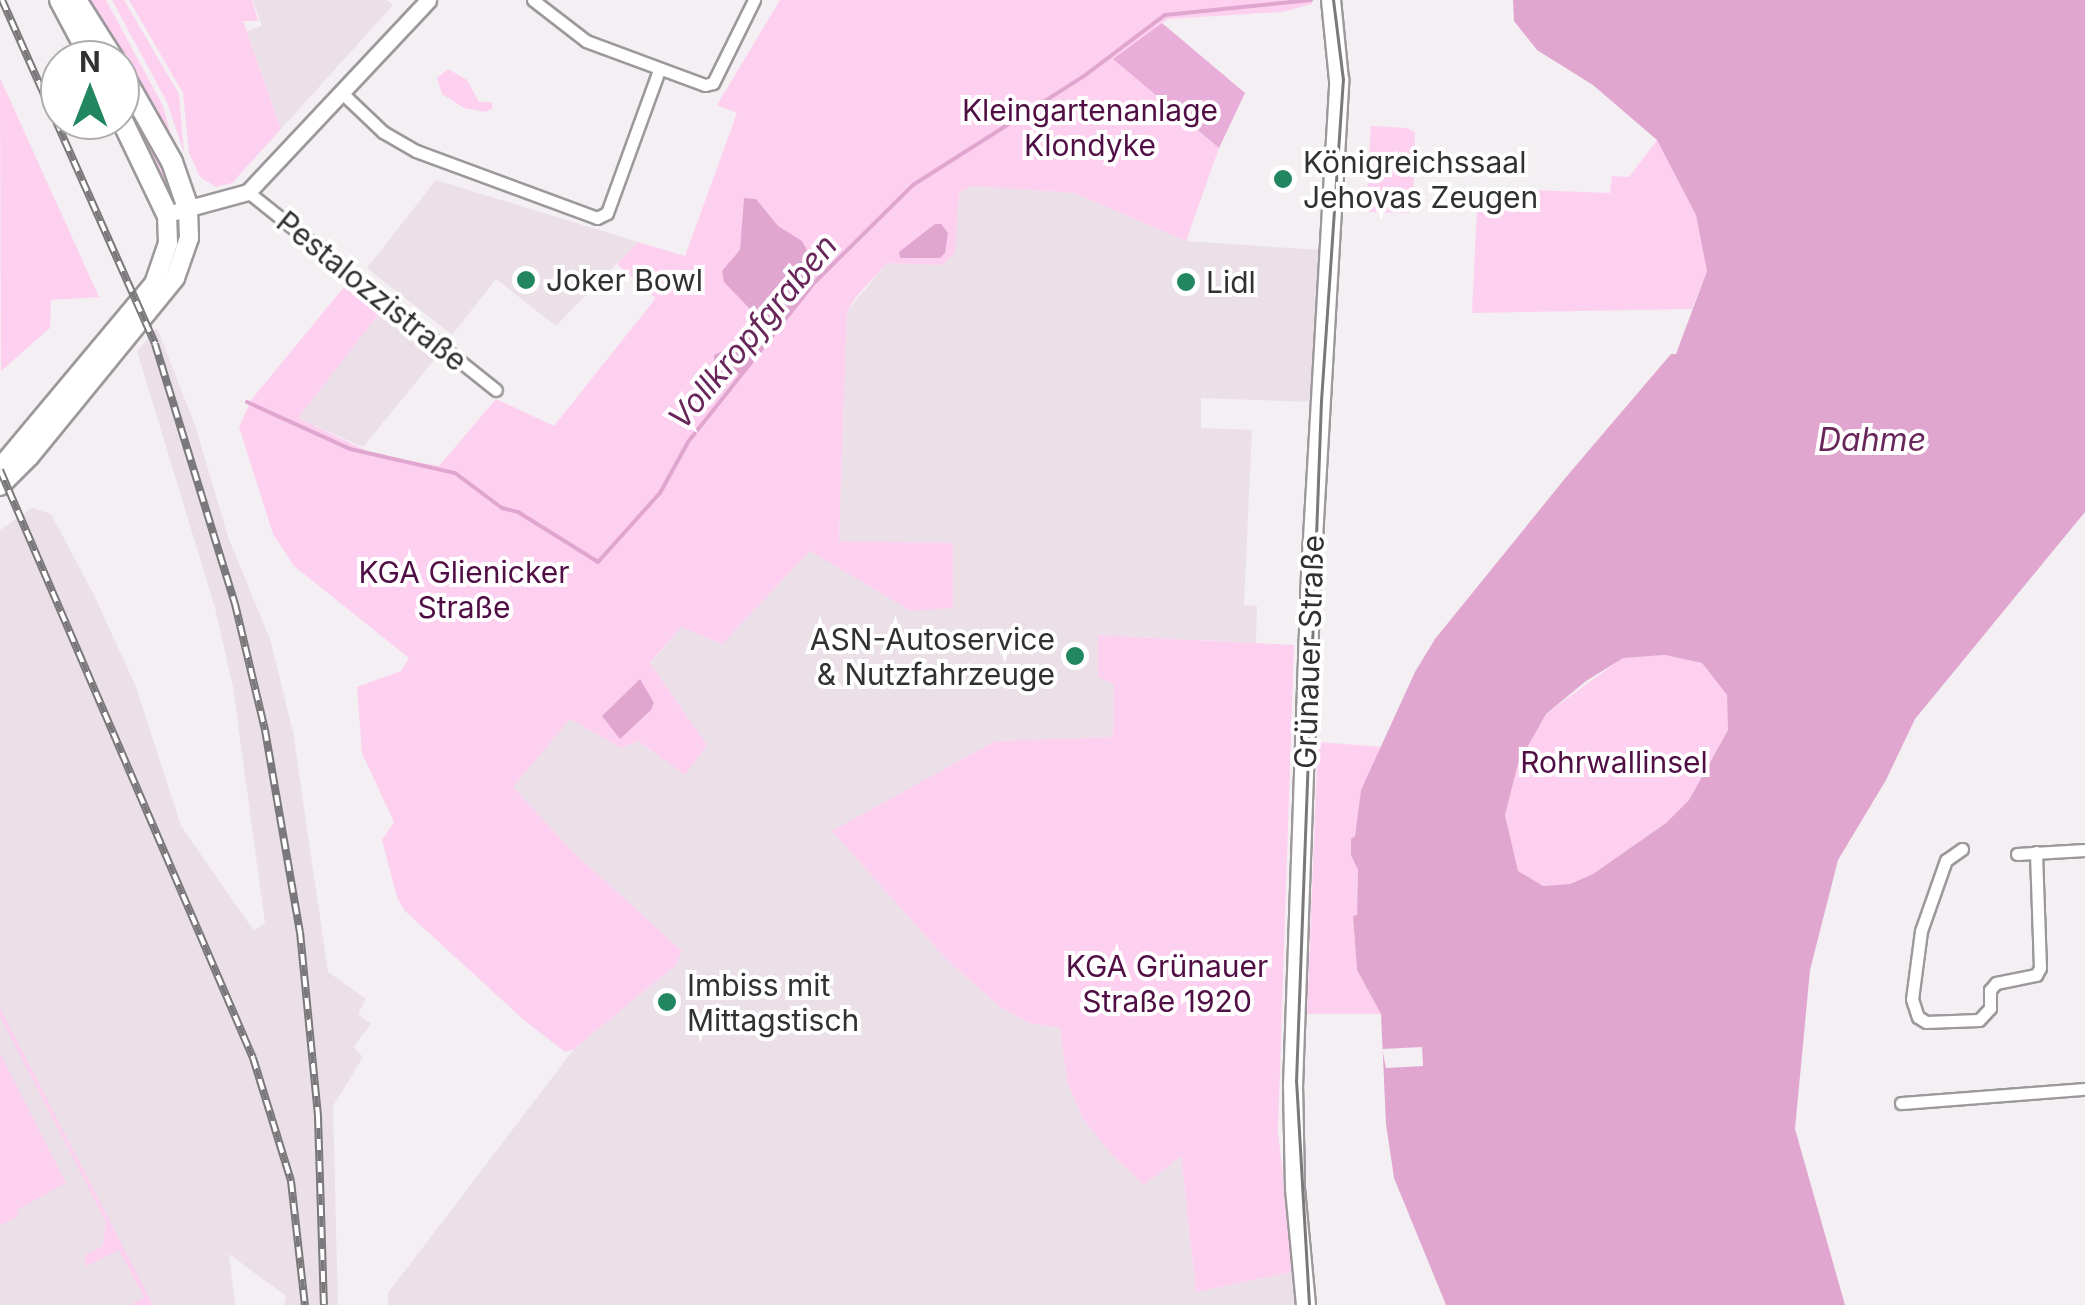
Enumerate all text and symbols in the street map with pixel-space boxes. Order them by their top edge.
north arrow [40,40,140,140]
text: N [79,45,101,79]
park label: Kleingartenanlage Klondyke [962,92,1218,162]
place label: Königreichssaal Jehovas Zeugen [1303,144,1538,214]
marker: Königreichssaal Jehovas Zeugen [1272,168,1294,190]
street label: Pestalozzistraße [270,203,474,379]
water label: Vollkropfgraben [661,227,845,437]
place label: Joker Bowl [546,262,703,298]
place label: Lidl [1206,264,1256,300]
marker: Joker Bowl [515,269,537,291]
marker: Lidl [1175,271,1197,293]
water label: Dahme [1818,421,1926,459]
street label: Grünauer Straße [1287,534,1331,770]
park label: KGA Glienicker Straße [358,554,570,624]
place label: ASN-Autoservice & Nutzfahrzeuge [810,621,1055,692]
marker: ASN-Autoservice & Nutzfahrzeuge [1064,645,1086,667]
park label: Rohrwallinsel [1520,744,1708,780]
park label: KGA Grünauer Straße 1920 [1066,948,1268,1018]
place label: Imbiss mit Mittagstisch [687,967,859,1038]
marker: Imbiss mit Mittagstisch [656,991,678,1013]

